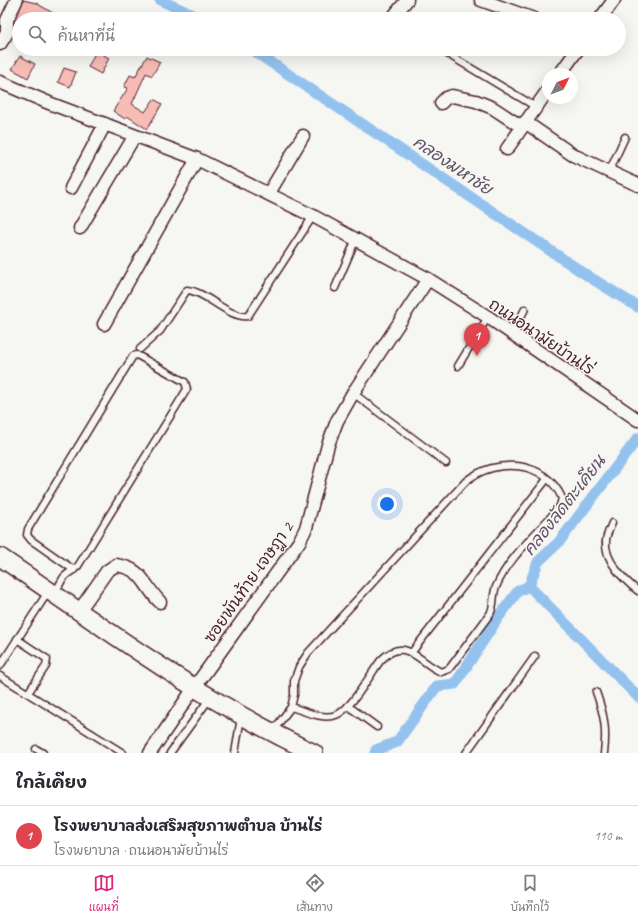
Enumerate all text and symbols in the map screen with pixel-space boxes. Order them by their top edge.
search box [12,12,626,56]
icon: search [26,23,48,45]
text: ค้นหาที่นี่ [58,27,115,46]
north arrow [542,68,578,104]
water label: คลองมหาชัย [409,131,498,201]
street label: ถนนอนามัยบ้านไร่ [485,293,599,379]
pin: 1 [464,323,490,356]
water label: คลองลัดตะเคียน [519,450,611,560]
your location [377,494,397,514]
street label: ซอยพันท้าย-เจษฎา 2 [199,516,300,647]
text: ใกล้เคียง [16,772,87,793]
text: โรงพยาบาลส่งเสริมสุขภาพตำบล บ้านไร่ [54,817,322,836]
text: 1 [26,828,32,844]
text: 110 m [594,828,622,844]
text: โรงพยาบาล · ถนนอนามัยบ้านไร่ [54,843,228,859]
tab: แผนที่ [89,872,119,915]
tab: เส้นทาง [296,872,333,915]
tab: บันทึกไว้ [510,872,549,915]

